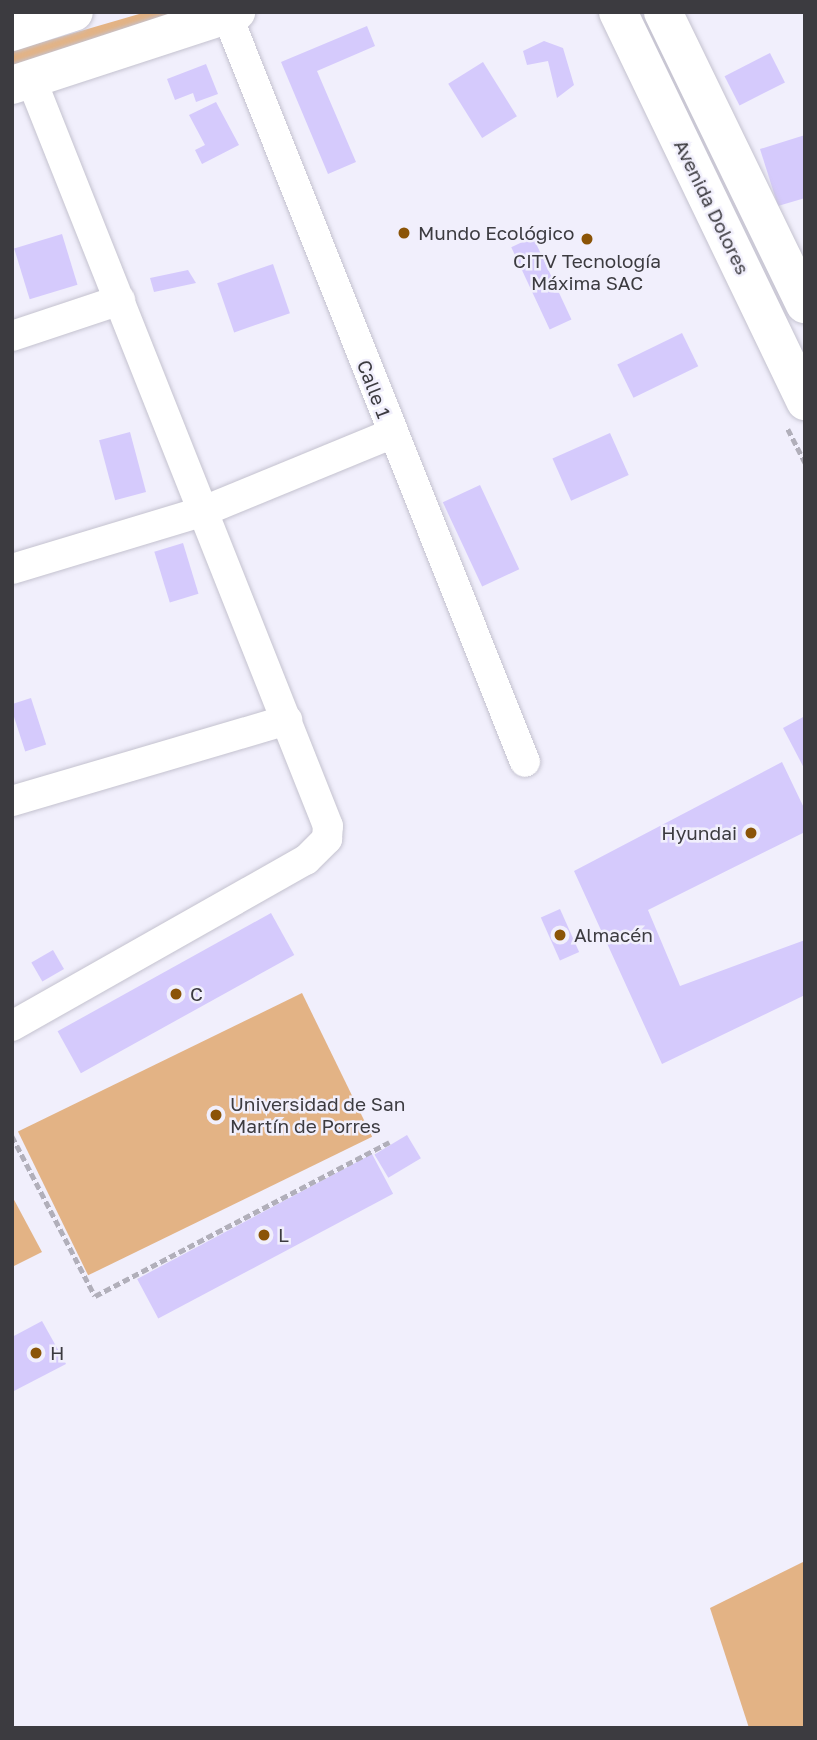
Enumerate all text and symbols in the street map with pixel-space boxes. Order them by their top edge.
street label: Avenida Dolores [670,136,754,278]
place label: Mundo Ecológico [418,222,574,244]
marker: Mundo Ecológico [396,225,412,241]
marker: CITV Tecnología Máxima SAC [579,231,595,247]
place label: CITV Tecnología Máxima SAC [513,250,661,294]
street label: Calle 1 [352,357,396,421]
place label: Hyundai [661,822,737,844]
marker: Hyundai [743,825,759,841]
place label: Almacén [574,924,653,946]
marker: Almacén [552,927,568,943]
place label: C [190,983,203,1005]
marker: C [168,986,184,1002]
place label: Universidad de San Martín de Porres [230,1093,405,1137]
marker: Universidad de San Martín de Porres [208,1107,224,1123]
place label: L [278,1224,289,1246]
marker: L [256,1227,272,1243]
place label: H [50,1342,64,1364]
marker: H [28,1345,44,1361]

